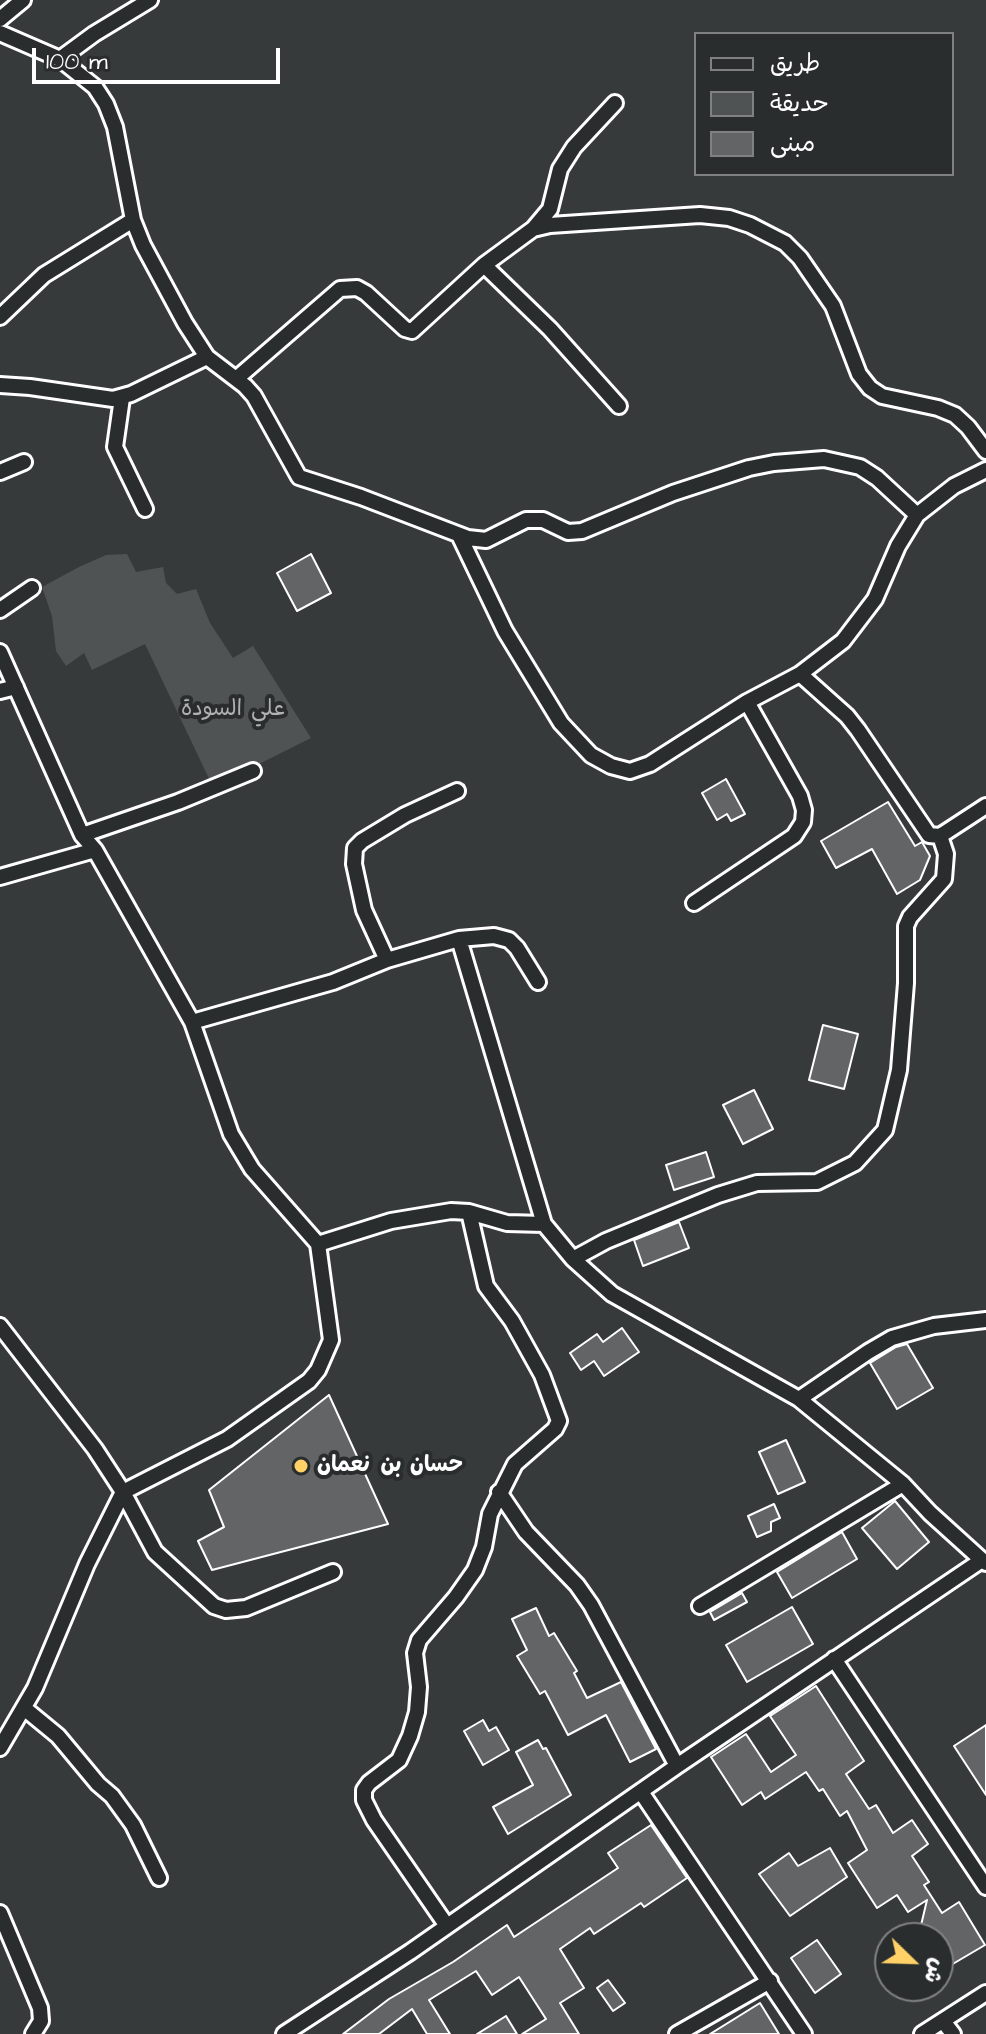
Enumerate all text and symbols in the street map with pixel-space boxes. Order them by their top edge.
scale bar [36,32,284,82]
legend [694,32,954,176]
text: 100 m [46,45,108,79]
text: طريق [770,47,820,81]
text: حديقة [770,87,829,121]
text: مبنى [770,127,815,161]
park label: علي السودة [181,697,285,723]
place label: حسان بن نعمان [317,1453,463,1479]
marker: حسان بن نعمان [292,1457,310,1475]
north arrow [874,1922,954,2002]
text: ش [916,1954,954,1988]

